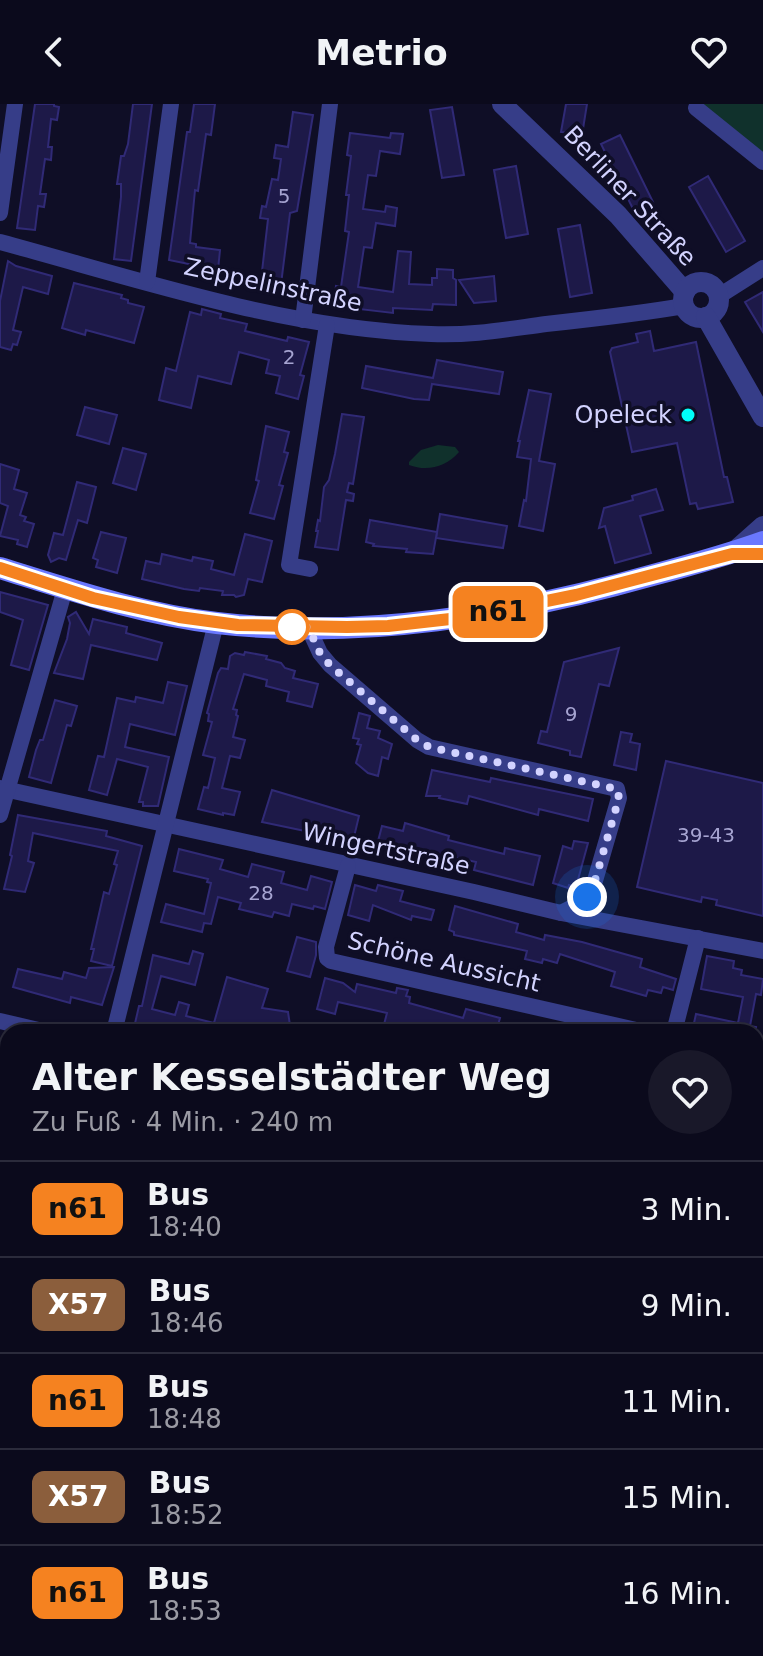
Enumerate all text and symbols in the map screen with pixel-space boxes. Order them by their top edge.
icon: back [32,30,76,74]
icon: heart [687,30,731,74]
text: Metrio [315,32,448,73]
street label: Berliner Straße [558,120,702,272]
house number: 5 [278,184,290,208]
street label: Zeppelinstraße [181,252,365,318]
house number: 2 [283,345,295,369]
place label: Opeleck [575,401,672,429]
marker: Opeleck [679,406,697,424]
line badge: n61 [452,586,544,638]
text: n61 [469,595,527,628]
unlabelled marker [275,610,309,644]
house number: 9 [565,702,577,726]
street label: Wingertstraße [300,818,472,880]
house number: 39-43 [677,823,735,847]
your location [567,877,607,917]
house number: 28 [248,881,274,905]
street label: Schöne Aussicht [345,926,543,998]
button: heart [648,1050,732,1134]
text: Alter Kesselstädter Weg [32,1055,552,1099]
text: Zu Fuß · 4 Min. · 240 m [32,1107,333,1137]
text: Bus [147,1177,209,1212]
text: n61 [48,1192,107,1225]
text: 3 Min. [641,1192,732,1227]
text: 18:40 [147,1212,222,1242]
text: Bus [149,1273,211,1308]
text: X57 [48,1288,109,1321]
text: 9 Min. [641,1288,732,1323]
text: 18:46 [149,1308,224,1338]
text: Bus [147,1369,209,1404]
text: n61 [48,1384,107,1417]
text: 11 Min. [622,1384,732,1419]
text: 18:48 [147,1404,222,1434]
text: Bus [149,1465,211,1500]
text: X57 [48,1480,109,1513]
text: 15 Min. [622,1480,732,1515]
text: 18:52 [149,1500,224,1530]
text: Bus [147,1561,209,1596]
text: n61 [48,1576,107,1609]
text: 16 Min. [622,1576,732,1611]
text: 18:53 [147,1596,222,1626]

